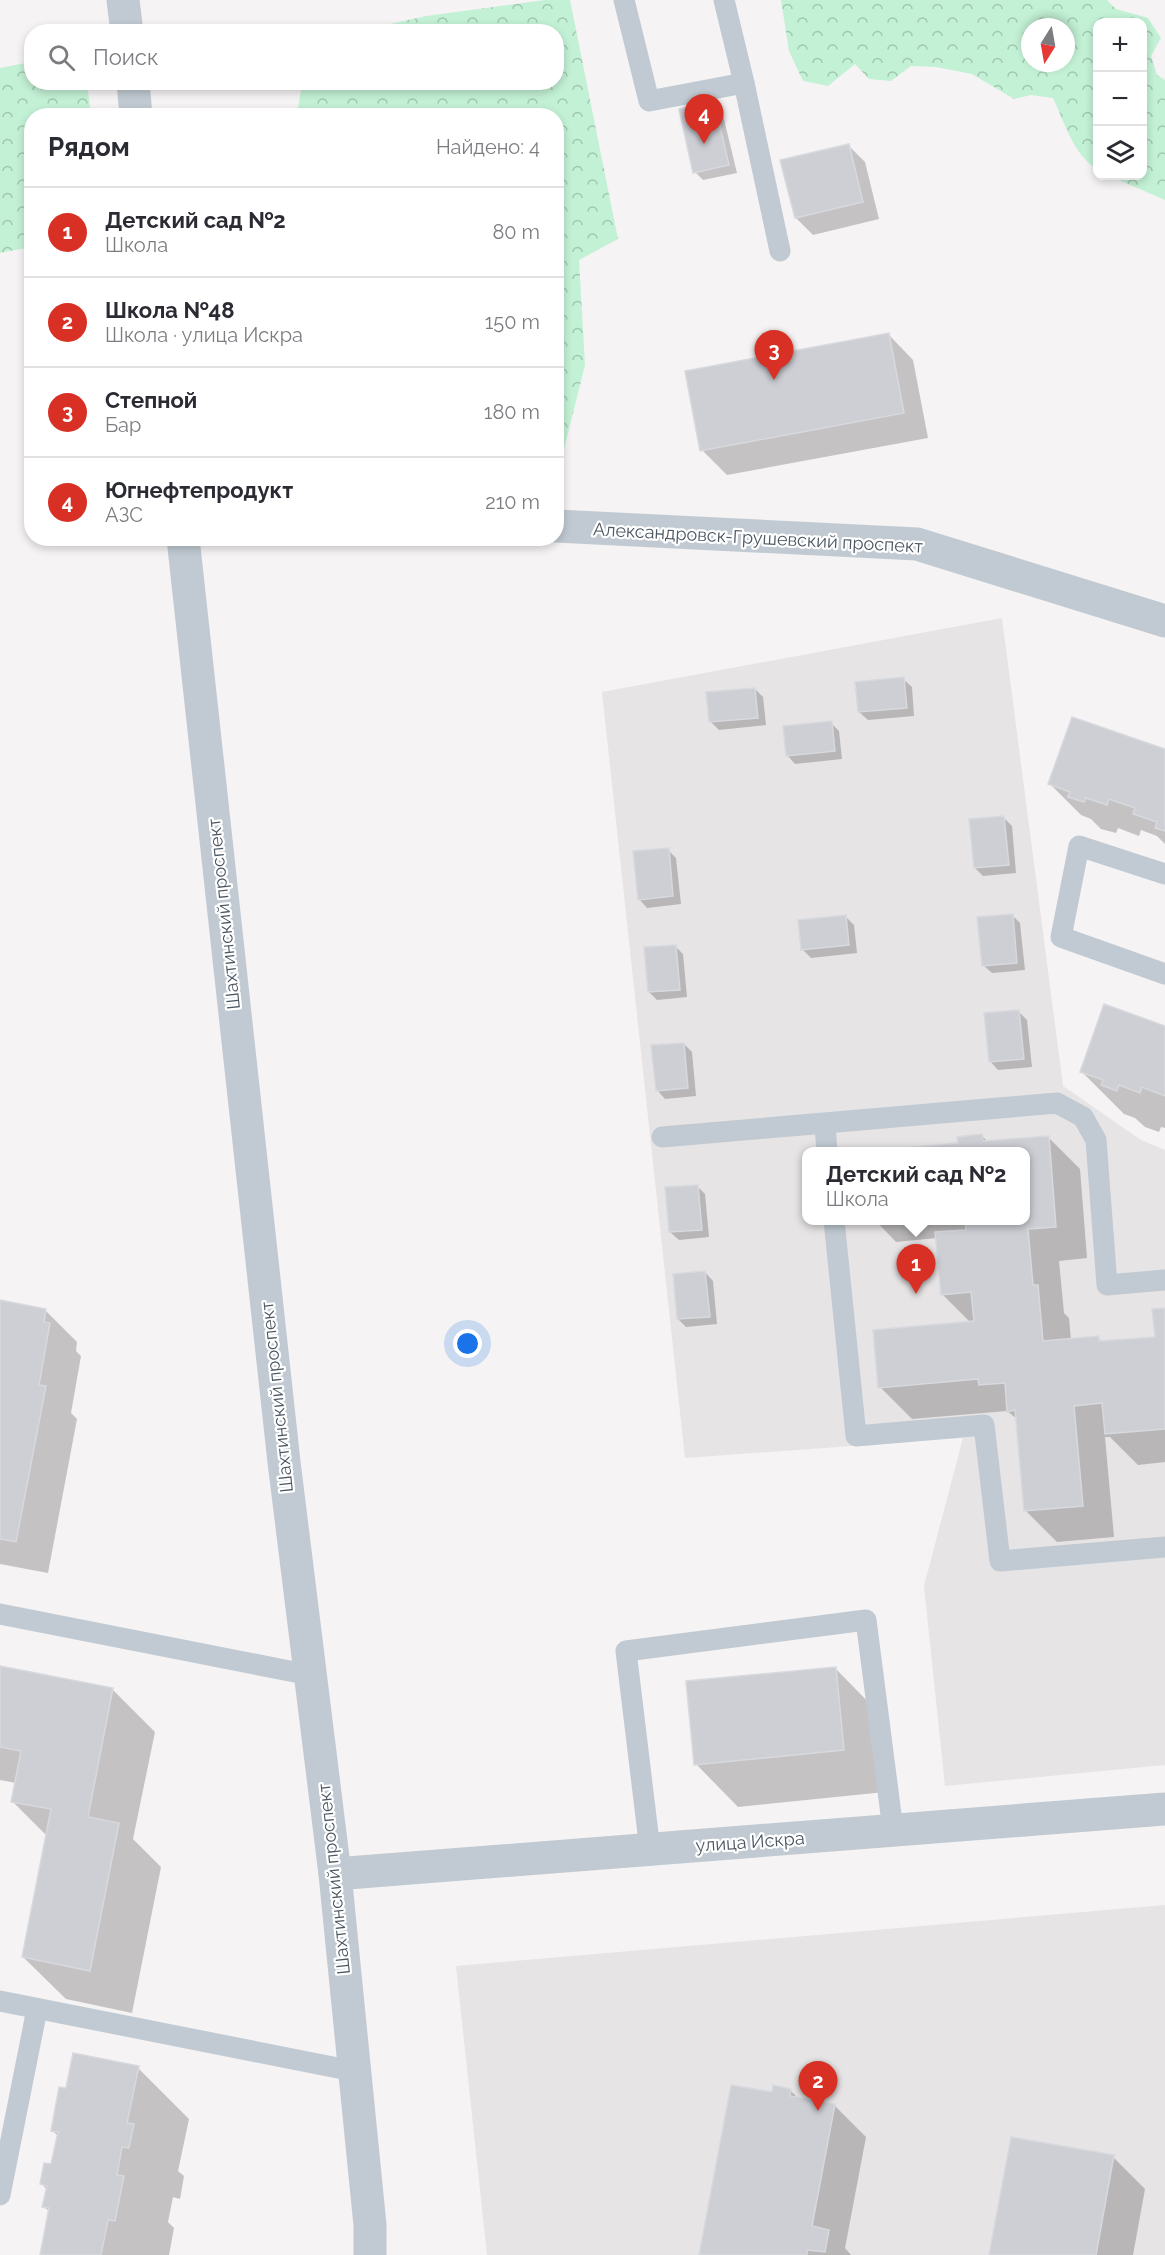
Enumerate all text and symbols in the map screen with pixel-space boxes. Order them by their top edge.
north arrow [1021,18,1075,72]
map controls [1093,18,1147,180]
button: + [1093,18,1147,72]
search box [24,24,564,90]
icon: search [45,41,78,74]
text: Поиск [93,44,158,70]
button: − [1093,72,1147,126]
pin: 4 [684,94,724,144]
button: layers [1093,126,1147,180]
text: Рядом [48,132,130,162]
text: Найдено: 4 [436,135,540,159]
text: Детский сад №2 [105,207,286,233]
text: 1 [63,220,72,244]
text: 80 m [492,220,540,244]
text: Школа [105,233,168,257]
text: Школа №48 [105,297,234,323]
text: 2 [62,310,73,334]
text: 150 m [485,310,540,334]
text: Школа · улица Искра [105,323,303,347]
pin: 3 [754,330,794,380]
text: Степной [105,387,197,413]
text: 3 [62,400,73,424]
text: 180 m [484,400,540,424]
text: Бар [105,413,141,437]
text: Югнефтепродукт [105,477,293,503]
text: 4 [62,490,73,514]
text: 210 m [485,490,540,514]
text: АЗС [105,503,143,527]
street label: Александровск-Грушевский проспект [593,518,924,557]
street label: Шахтинский проспект [203,817,244,1010]
popup [802,1147,1030,1225]
text: Детский сад №2 [826,1161,1006,1187]
text: Школа [826,1187,889,1211]
pin: 1 [896,1244,936,1294]
street label: Шахтинский проспект [256,1300,297,1493]
your location [453,1329,482,1358]
street label: Шахтинский проспект [313,1782,354,1975]
street label: улица Искра [695,1827,805,1856]
pin: 2 [798,2062,838,2111]

